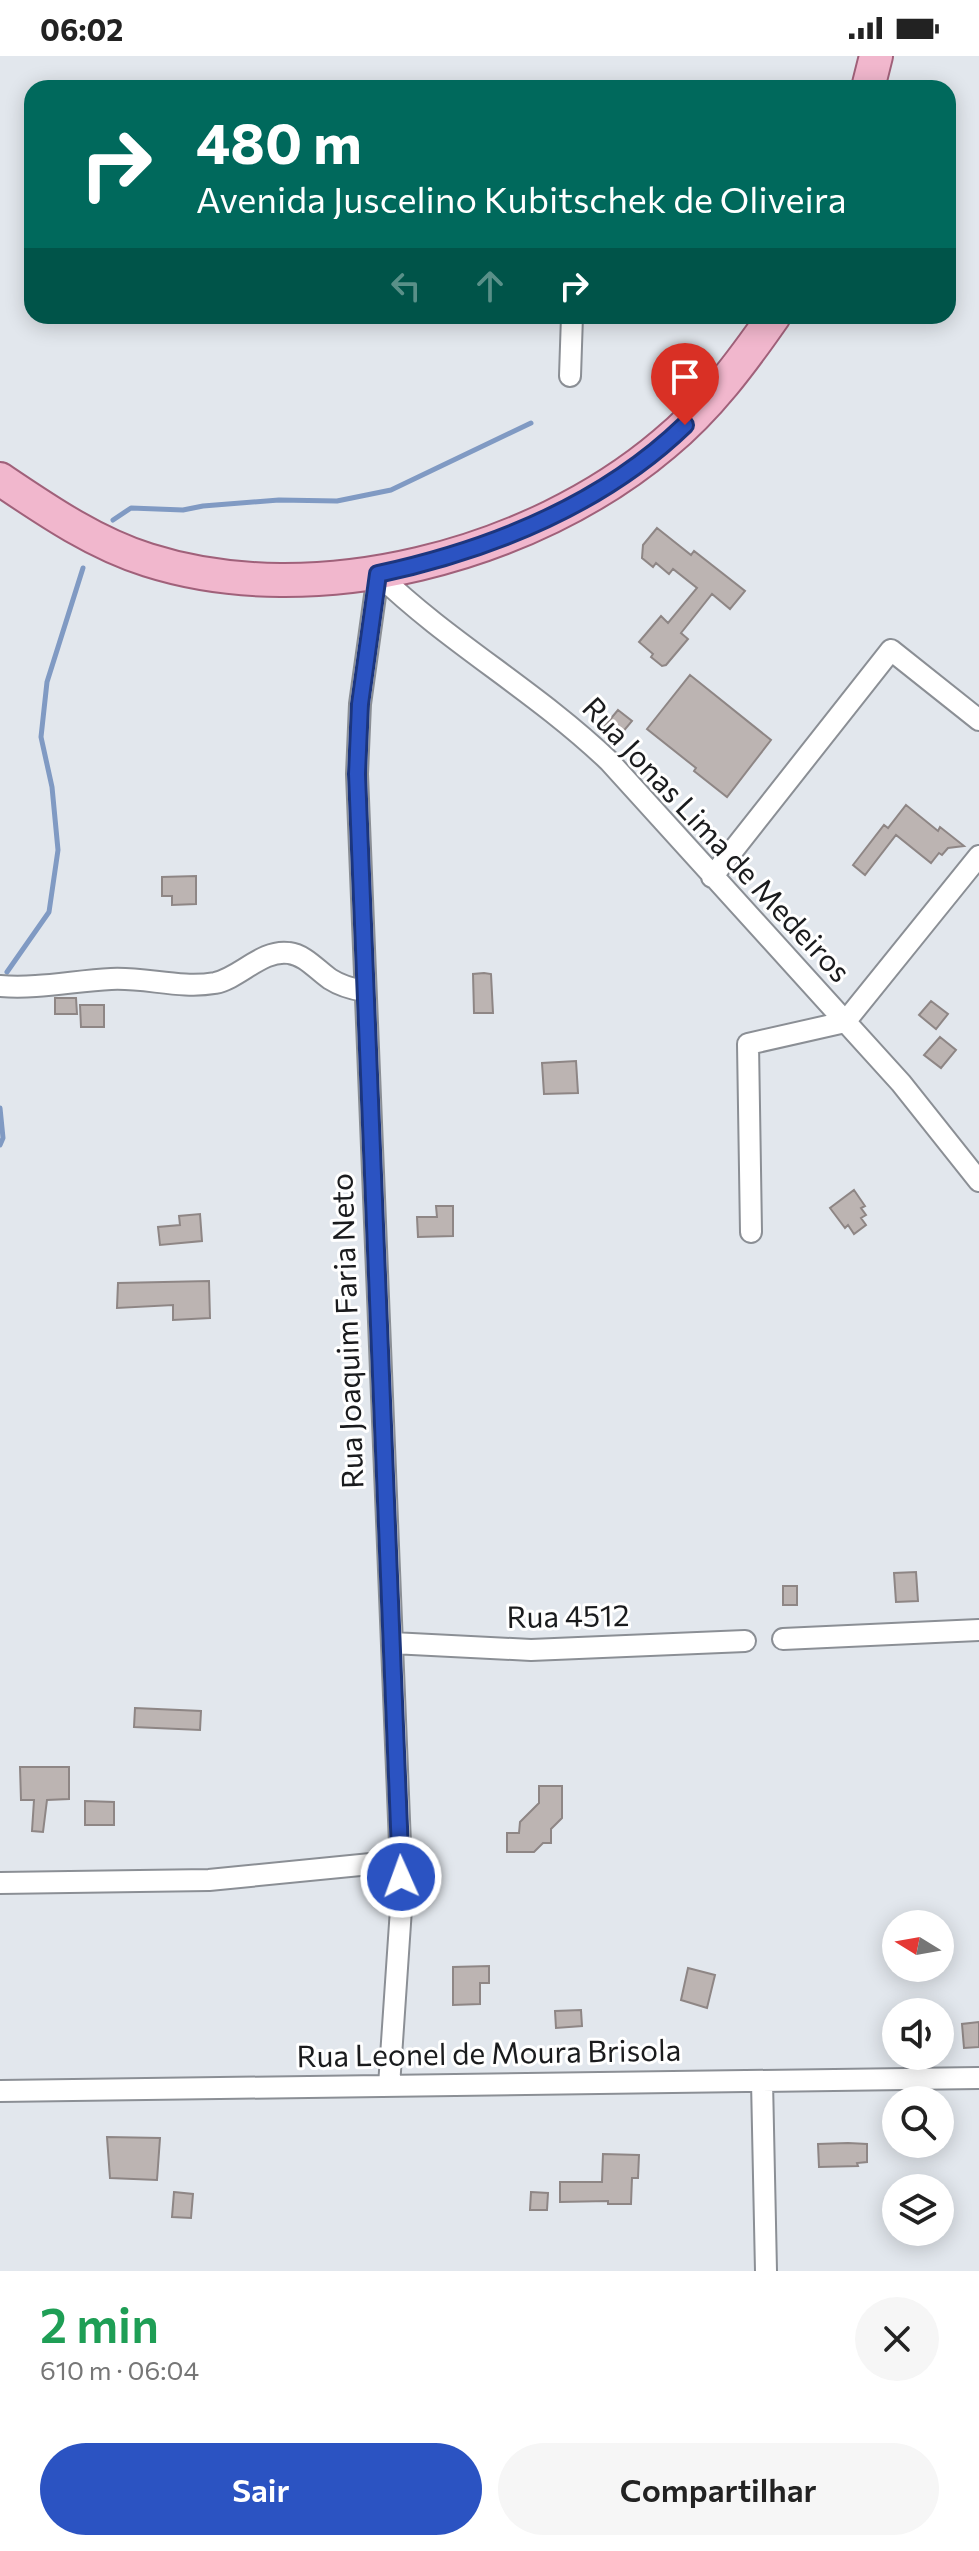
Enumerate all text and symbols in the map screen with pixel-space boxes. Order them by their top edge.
text: 06:02 [40,10,123,47]
text: 480 m [196,107,362,176]
icon: right [64,112,168,216]
text: Avenida Juscelino Kubitschek de Oliveira [196,176,847,220]
icon: left [384,264,428,308]
icon: ahead [468,264,512,308]
icon: right [552,264,596,308]
pin [651,343,719,425]
icon: arrive [663,355,707,399]
street label: Rua Jonas Lima de Medeiros [576,688,860,989]
street label: Rua Joaquim Faria Neto [321,1173,370,1490]
street label: Rua 4512 [506,1595,630,1634]
position arrow [359,1835,443,1919]
north arrow [882,1910,954,1982]
map controls [882,1910,954,2246]
button: sound [882,1998,954,2070]
street label: Rua Leonel de Moura Brisola [296,2030,682,2073]
button: search [882,2086,954,2158]
button: layers [882,2174,954,2246]
text: 2 min [40,2294,159,2353]
button: close [855,2297,939,2381]
text: 610 m · 06:04 [40,2354,199,2385]
button: Sair [40,2443,482,2535]
button: Compartilhar [498,2443,939,2535]

